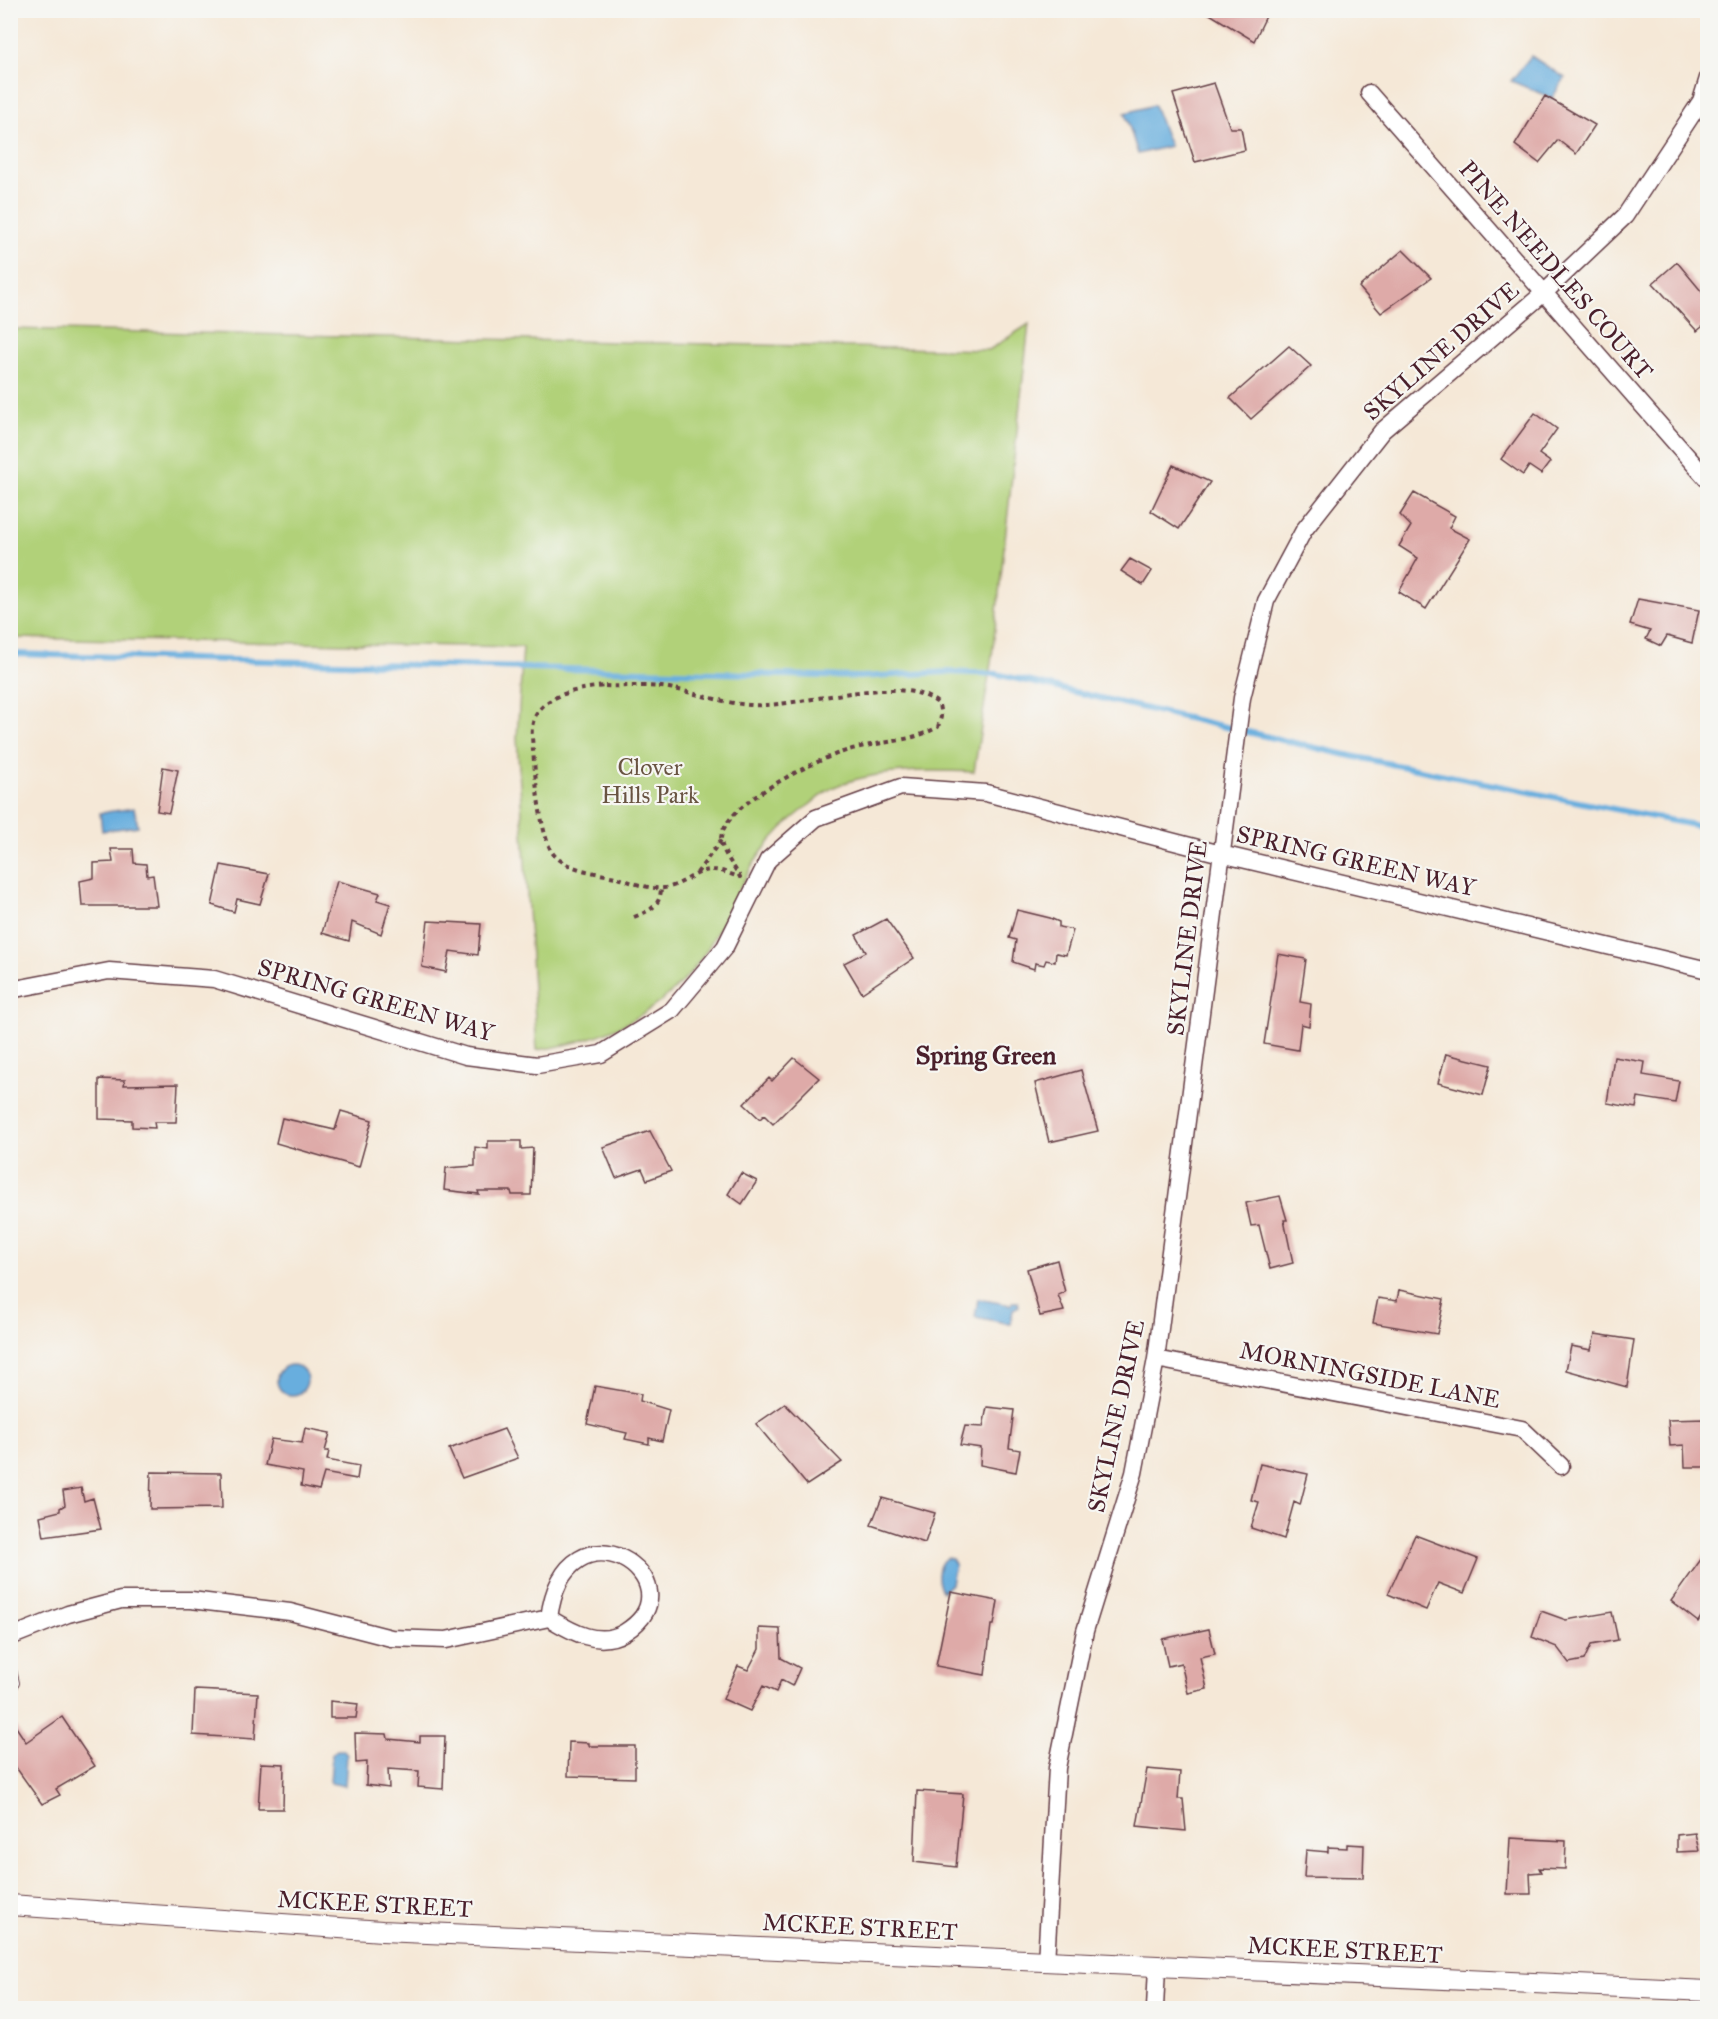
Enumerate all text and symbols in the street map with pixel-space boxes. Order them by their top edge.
street label: PINE NEEDLES COURT [1453,154,1659,386]
street label: SKYLINE DRIVE [1357,275,1525,427]
park label: Clover Hills Park [601,752,700,810]
street label: SPRING GREEN WAY [1234,819,1479,903]
street label: SKYLINE DRIVE [1160,839,1214,1037]
street label: SPRING GREEN WAY [254,952,498,1048]
district label: Spring Green [916,1039,1056,1072]
street label: SKYLINE DRIVE [1081,1317,1151,1515]
street label: MORNINGSIDE LANE [1237,1335,1503,1415]
street label: MCKEE STREET [277,1884,473,1924]
street label: MCKEE STREET [762,1907,958,1947]
street label: MCKEE STREET [1247,1930,1443,1970]

